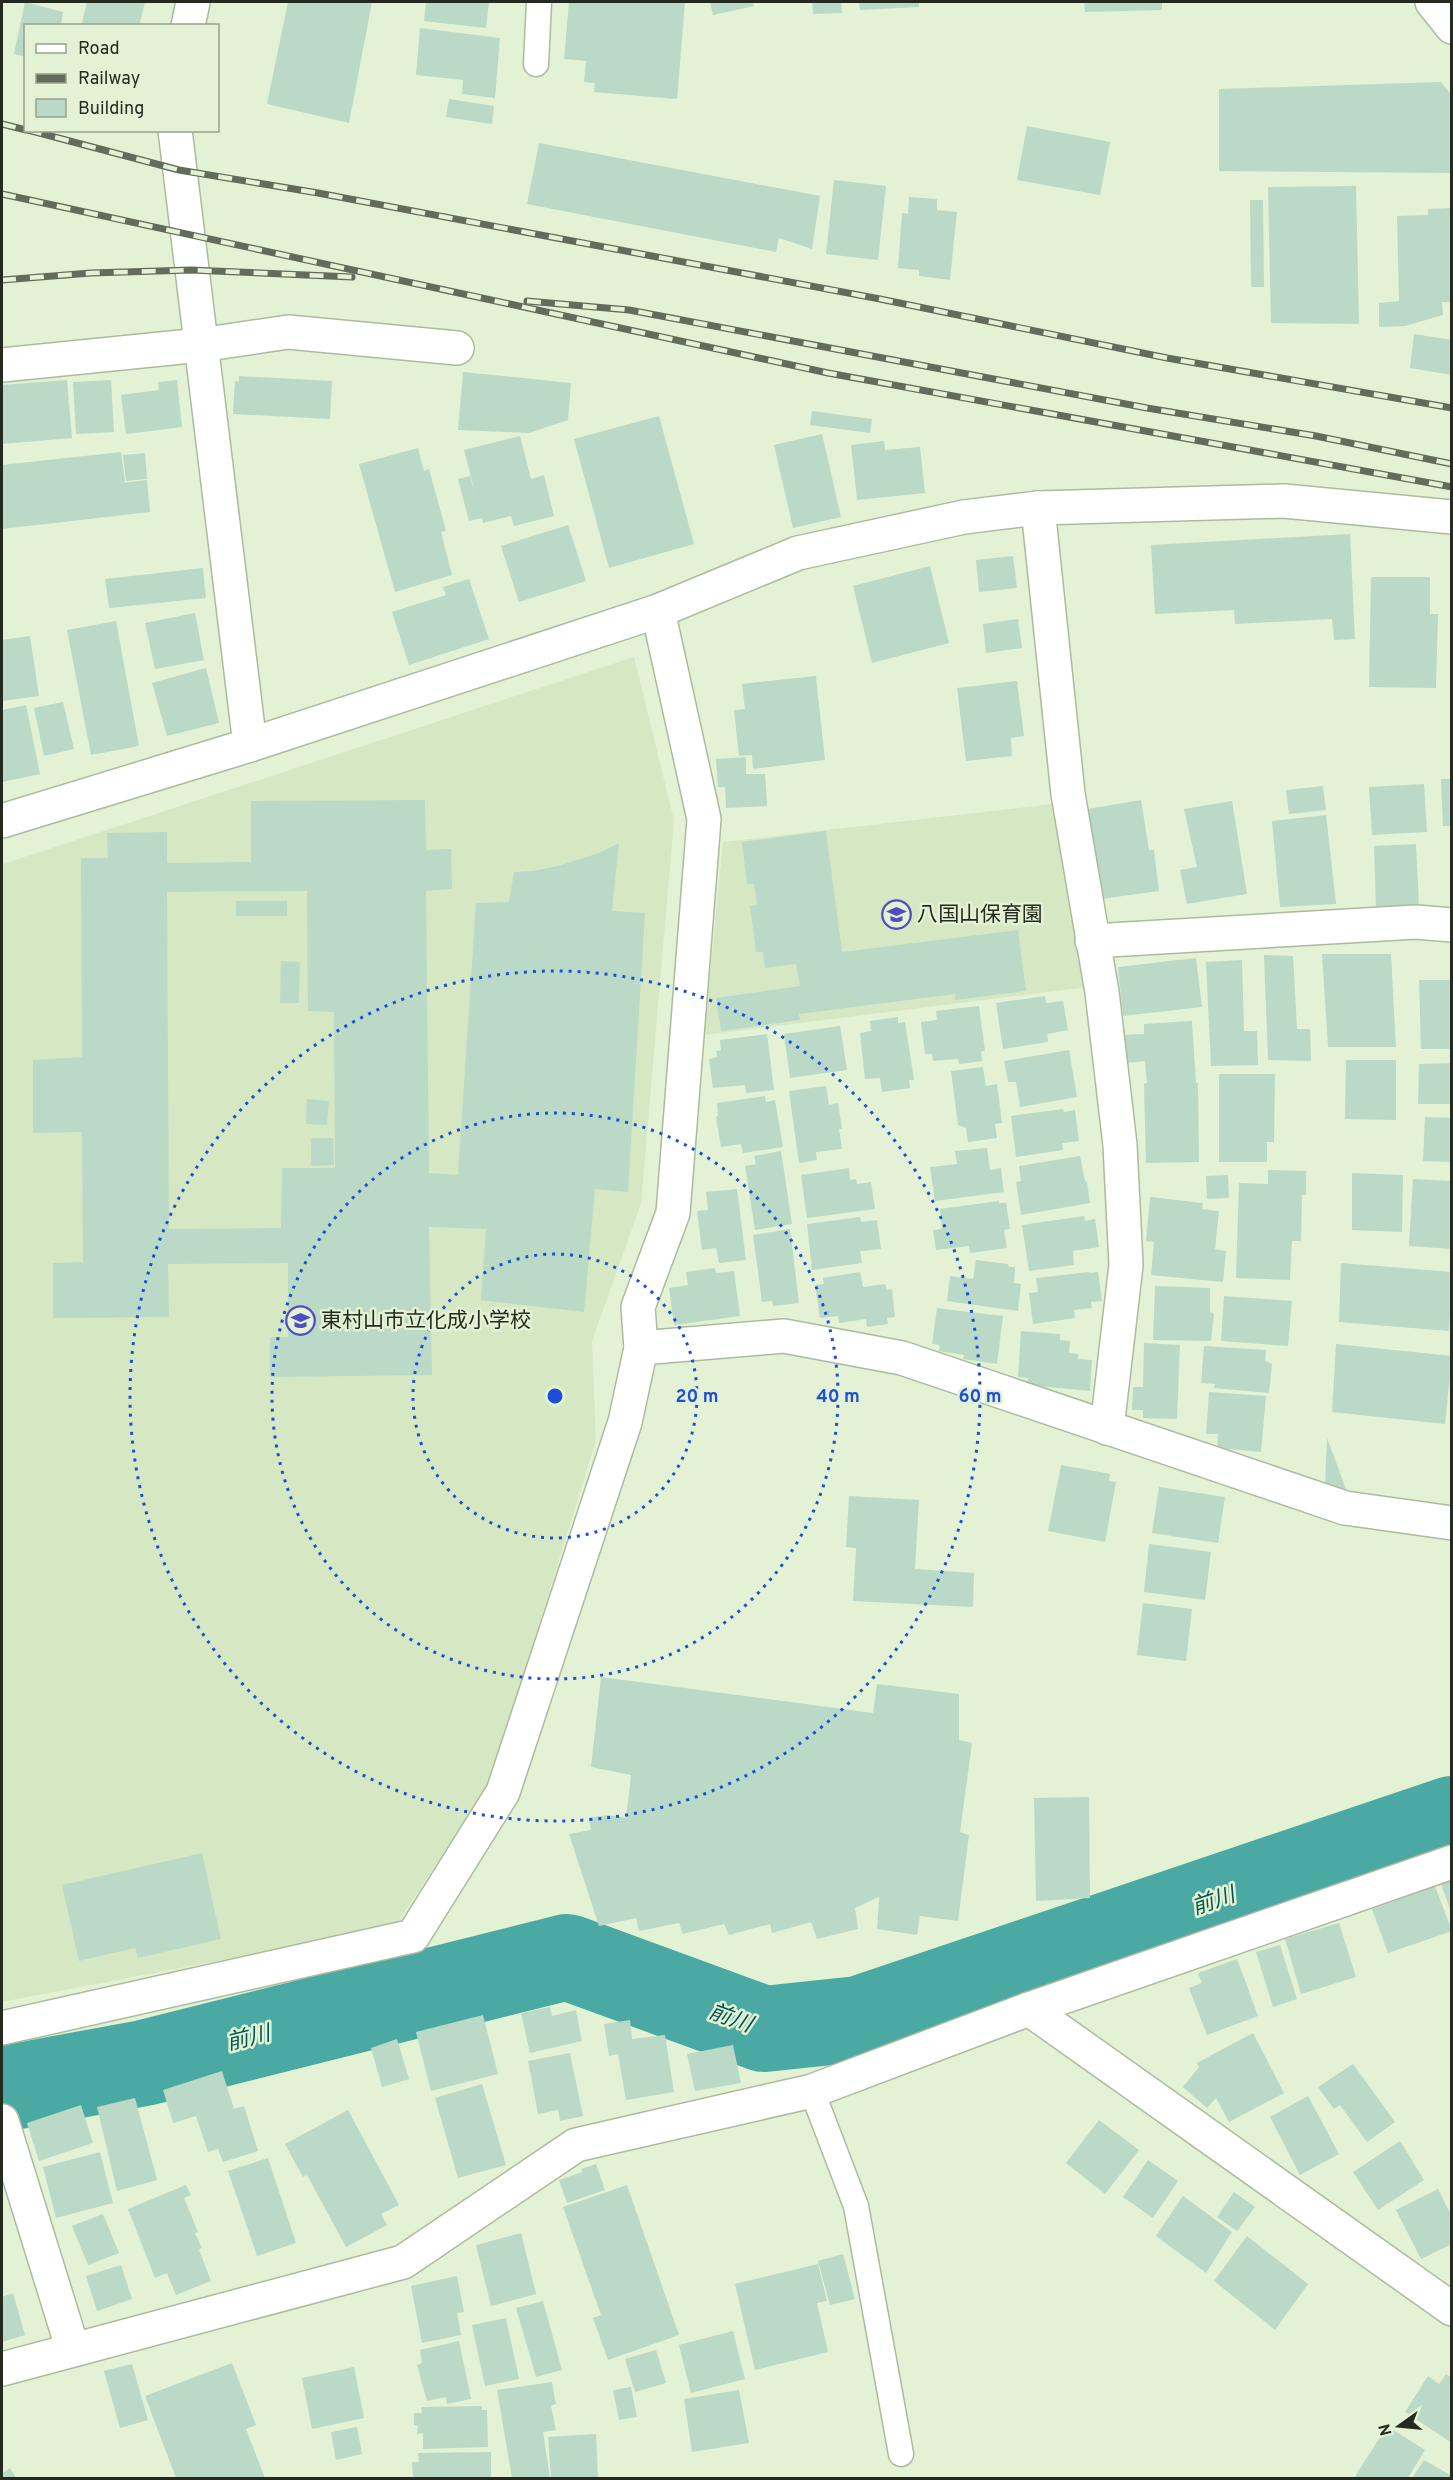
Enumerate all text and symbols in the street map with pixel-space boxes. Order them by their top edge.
legend [24,24,219,132]
text: Road [78,38,120,61]
text: Railway [78,68,140,91]
text: Building [78,98,144,121]
school or university icon: 八国山保育園 [880,898,912,930]
place label: 八国山保育園 [917,902,1043,929]
school or university icon: 東村山市立化成小学校 [284,1304,316,1336]
place label: 東村山市立化成小学校 [321,1308,531,1335]
centre of rings [545,1386,565,1406]
text: 20 m [675,1386,719,1409]
text: 40 m [816,1386,860,1409]
text: 60 m [958,1386,1002,1409]
water label: 前川 [1189,1882,1241,1922]
water label: 前川 [705,1999,757,2040]
water label: 前川 [224,2021,275,2058]
north arrow [1369,2396,1429,2456]
text: N [1375,2421,1398,2438]

